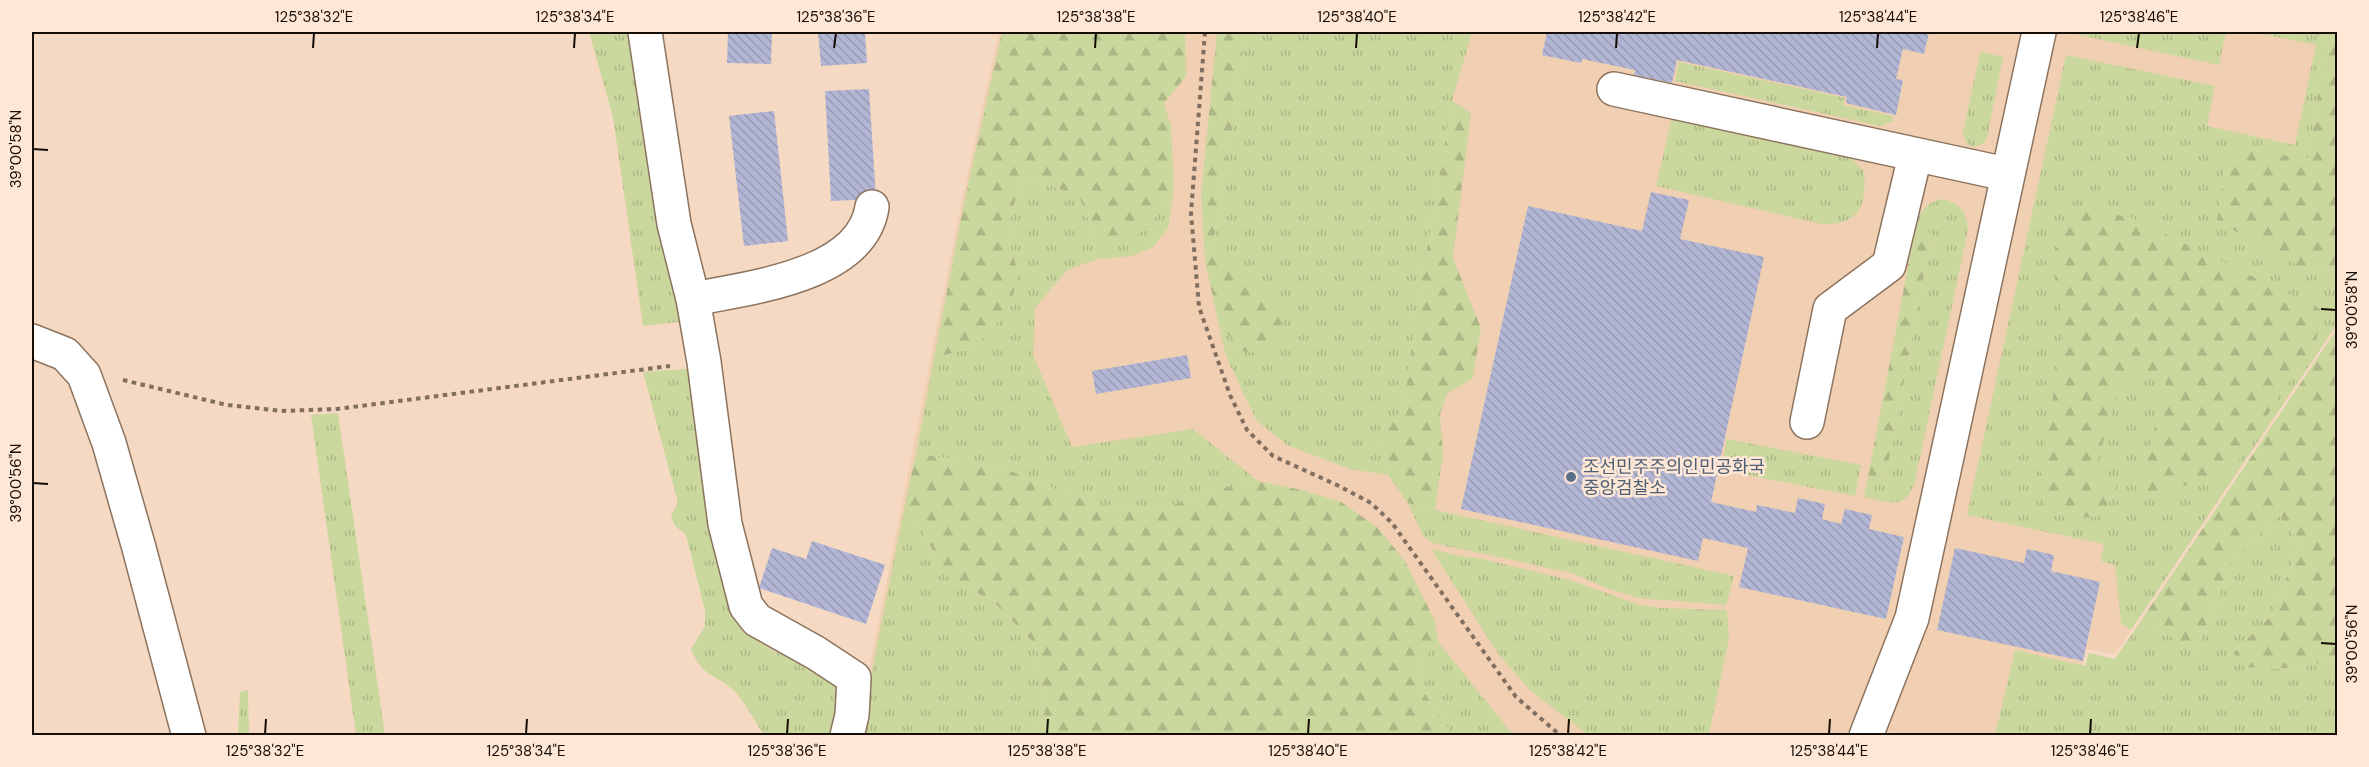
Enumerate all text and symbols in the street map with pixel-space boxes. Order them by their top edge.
text: 125°38'32"E [275,7,353,27]
text: 125°38'34"E [536,7,614,27]
text: 125°38'36"E [796,7,876,27]
text: 125°38'38"E [1057,7,1135,27]
text: 125°38'40"E [1317,7,1397,27]
text: 125°38'42"E [1578,7,1656,27]
text: 125°38'44"E [1839,7,1917,27]
text: 125°38'46"E [2100,7,2178,27]
text: 39°00'58"N [6,110,26,188]
text: 39°00'58"N [2342,271,2362,349]
text: 39°00'56"N [6,444,26,522]
place label: 조선민주주의인민공화국 중앙검찰소 [1583,455,1765,500]
marker: 조선민주주의인민공화국 중앙검찰소 [1564,470,1578,484]
text: 39°00'56"N [2342,605,2362,683]
text: 125°38'32"E [226,741,304,761]
text: 125°38'34"E [487,741,565,761]
text: 125°38'36"E [747,741,827,761]
text: 125°38'38"E [1008,741,1086,761]
text: 125°38'40"E [1268,741,1348,761]
text: 125°38'42"E [1529,741,1607,761]
text: 125°38'44"E [1790,741,1868,761]
text: 125°38'46"E [2051,741,2129,761]

